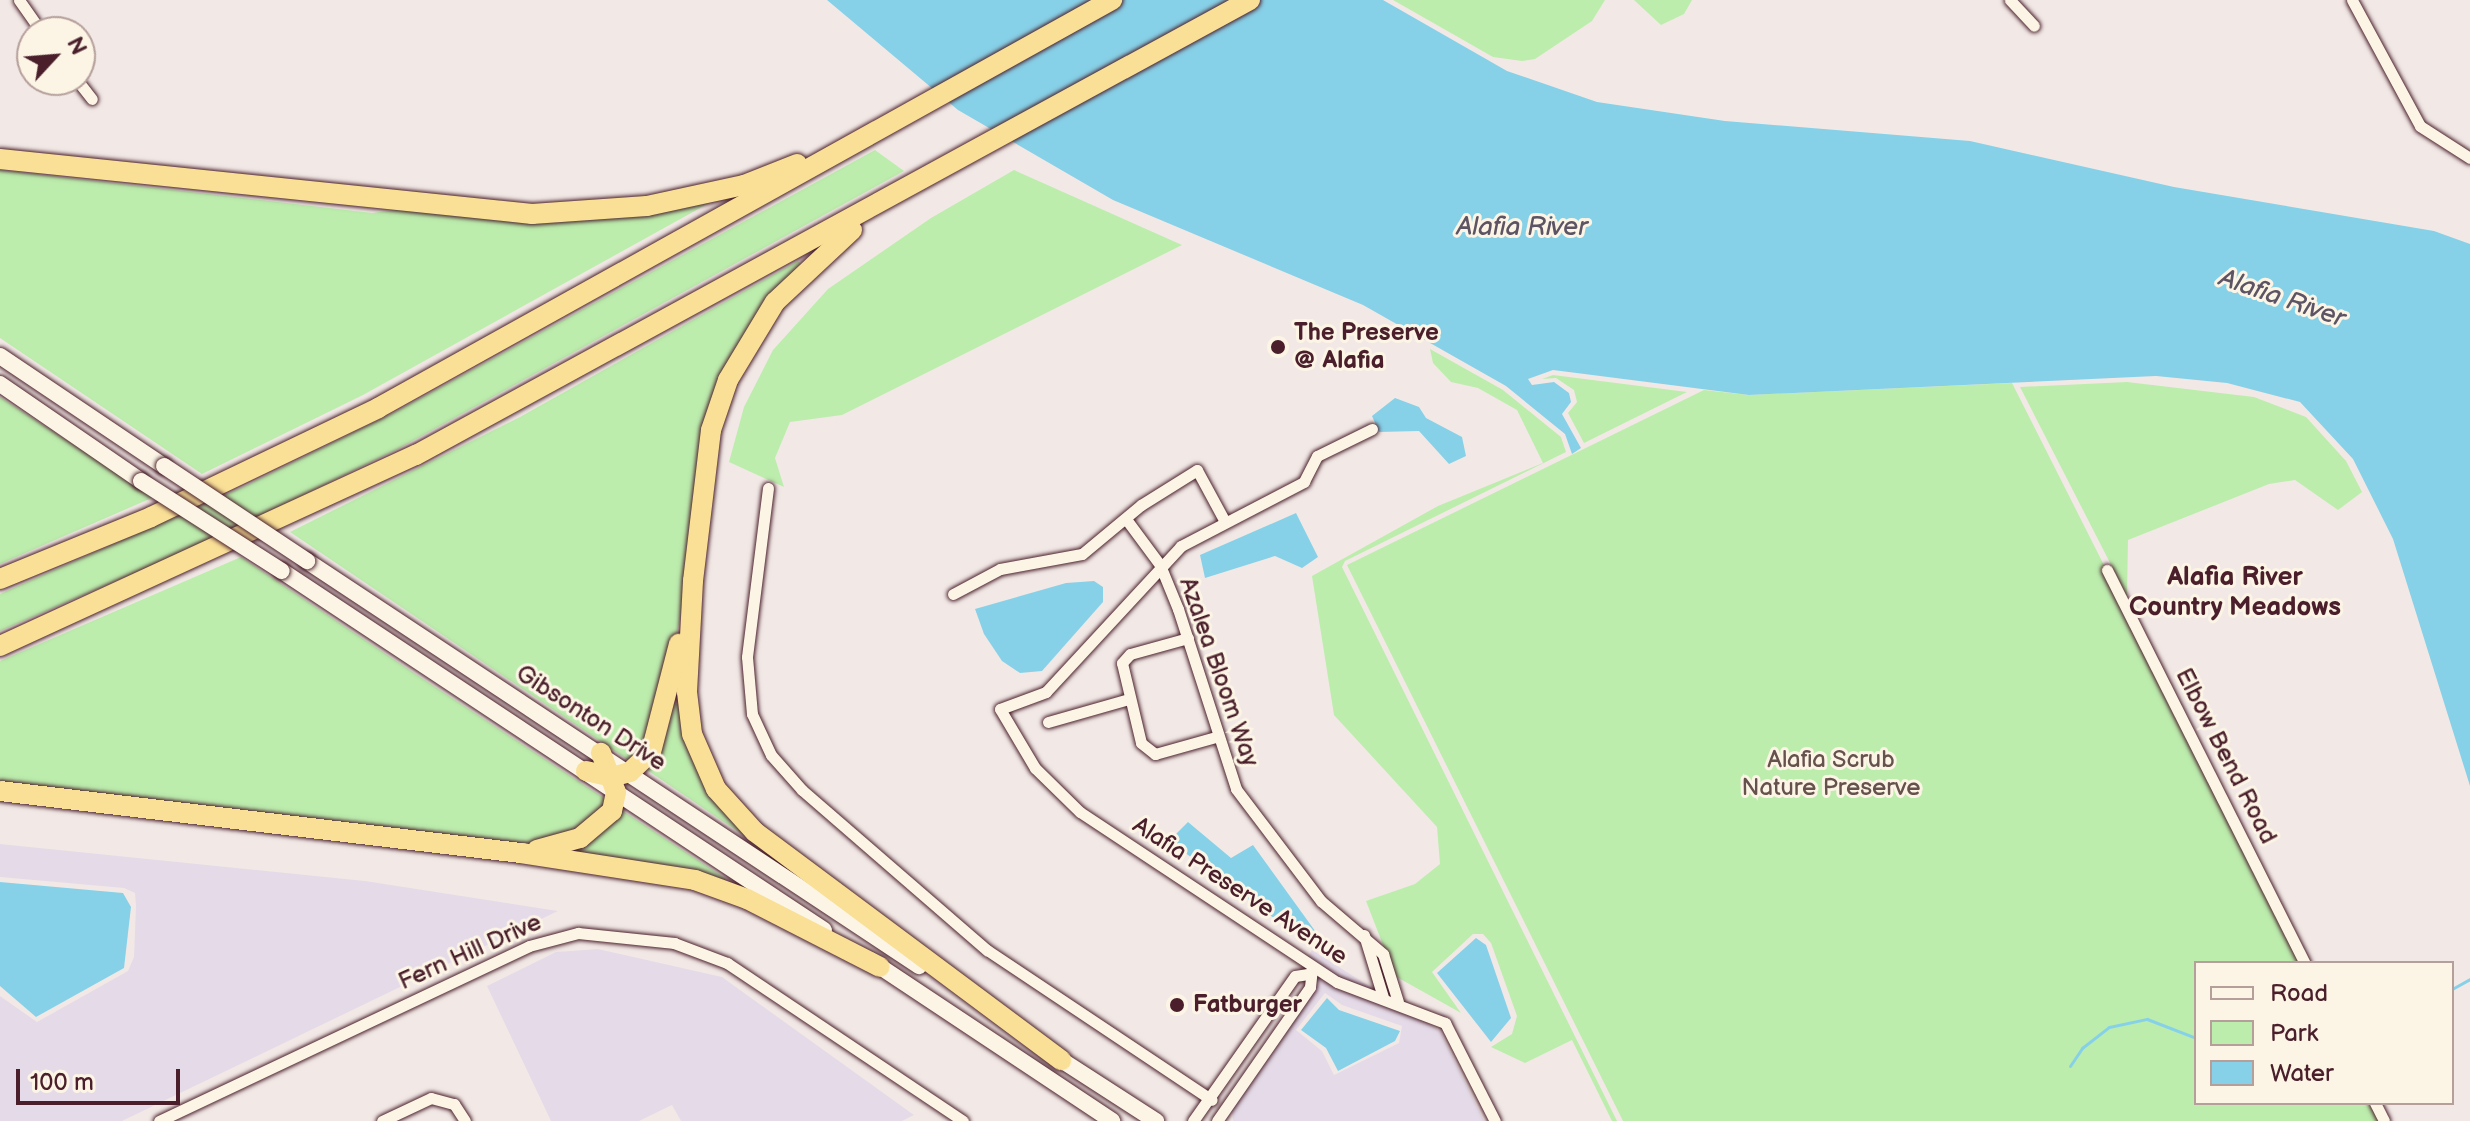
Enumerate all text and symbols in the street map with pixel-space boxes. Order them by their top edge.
north arrow [16,16,96,96]
text: N [60,33,92,59]
water label: Alafia River [1456,212,1588,244]
water label: Alafia River [2215,263,2349,335]
place label: The Preserve @ Alafia [1294,319,1439,375]
marker: The Preserve @ Alafia [1269,338,1287,356]
district label: Alafia River Country Meadows [2129,562,2341,624]
street label: Azalea Bloom Way [1173,573,1265,771]
street label: Gibsonton Drive [511,659,671,777]
street label: Elbow Bend Road [2169,663,2283,849]
park label: Alafia Scrub Nature Preserve [1742,746,1920,802]
street label: Alafia Preserve Avenue [1127,811,1353,971]
street label: Fern Hill Drive [394,908,546,996]
legend [2194,961,2454,1105]
text: Road [2270,979,2328,1008]
place label: Fatburger [1193,991,1302,1019]
marker: Fatburger [1168,996,1186,1014]
text: Park [2270,1019,2318,1048]
scale bar [20,1053,184,1103]
text: Water [2270,1059,2334,1088]
text: 100 m [30,1068,94,1097]

